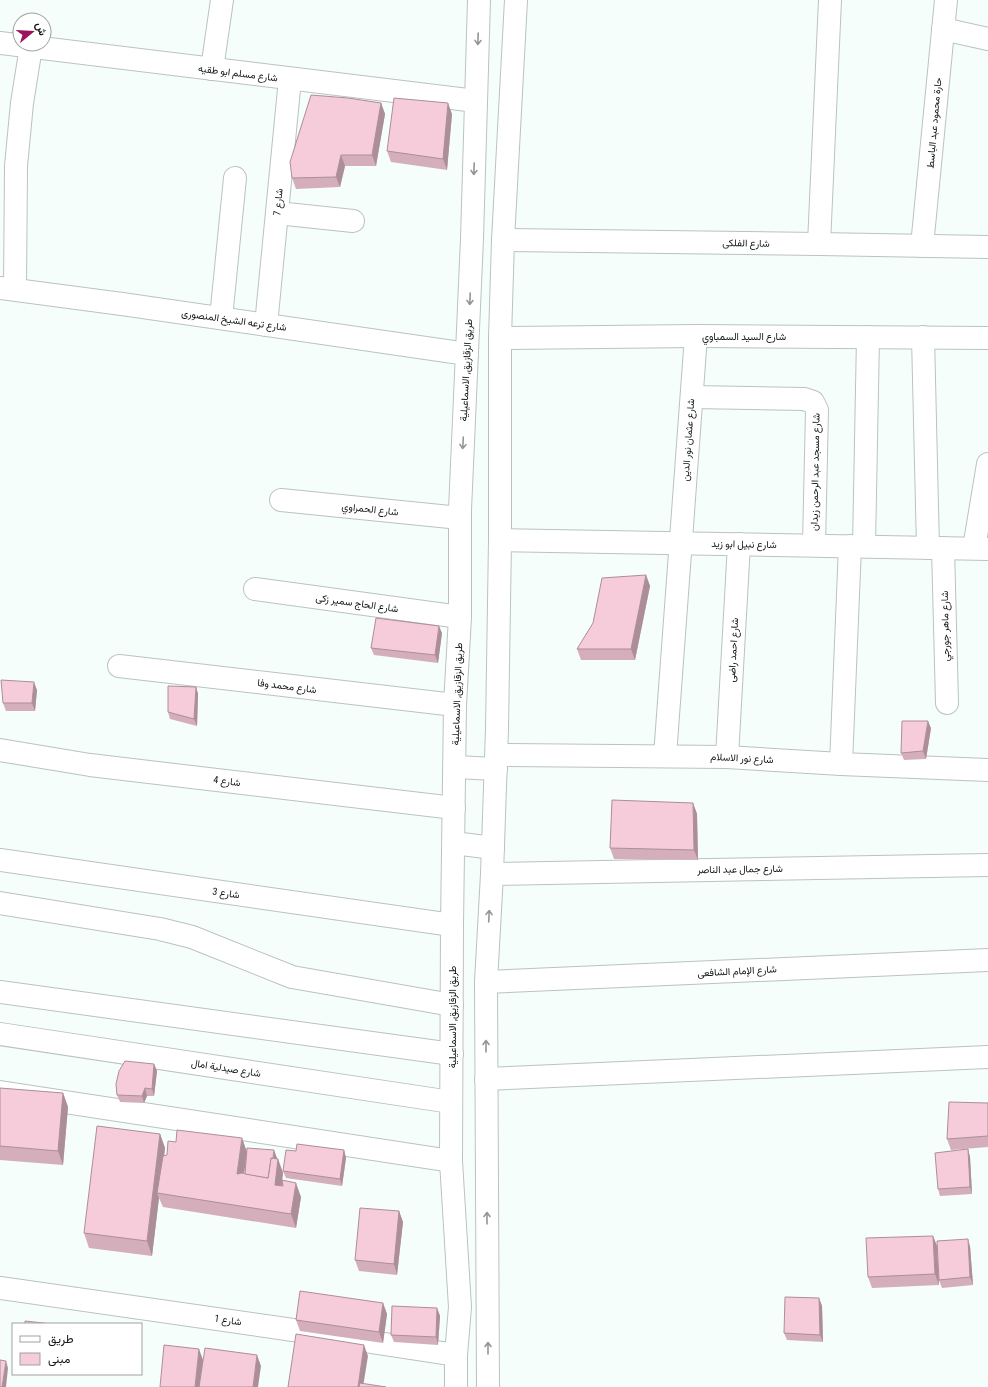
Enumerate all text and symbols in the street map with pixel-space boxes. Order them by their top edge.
north arrow [12,12,52,52]
text: ش [33,21,49,37]
one-way arrow [474,32,482,45]
street label: شارع مسلم ابو طقيه [197,63,279,84]
street label: حارة محمود عبد الباسط [925,77,944,169]
one-way arrow [470,162,478,175]
street label: شارع 7 [271,188,286,216]
street label: شارع الفلكى [722,237,770,250]
one-way arrow [466,292,473,305]
street label: شارع ترعه الشيخ المنصورى [181,307,287,334]
street label: طريق الزقازيق, الاسماعيلية [458,318,475,422]
street label: شارع السيد السمباوي [702,331,786,345]
street label: شارع عثمان نور الدين [680,398,697,482]
street label: شارع مسجد عبد الرحمن زيدان [808,413,823,531]
one-way arrow [459,436,467,449]
street label: شارع الحمراوي [341,501,399,520]
street label: شارع نبيل ابو زيد [711,538,777,551]
street label: شارع ماهر جورجي [939,591,954,661]
street label: شارع الحاج سمير زكى [315,592,399,615]
street label: شارع احمد راضى [726,617,741,683]
street label: طريق الزقازيق, الاسماعيلية [450,642,465,746]
street label: شارع محمد وفا [257,677,317,696]
street label: شارع نور الاسلام [710,751,774,766]
street label: شارع 4 [213,774,241,789]
street label: شارع جمال عبد الناصر [696,863,783,876]
street label: شارع 3 [212,886,240,901]
one-way arrow [486,910,493,923]
street label: شارع الإمام الشافعى [697,963,777,980]
street label: طريق الزقازيق, الاسماعيلية [447,965,459,1068]
one-way arrow [482,1040,490,1053]
street label: شارع صيدلية امال [190,1057,262,1080]
one-way arrow [483,1212,491,1225]
street label: شارع 1 [214,1313,242,1328]
legend [12,1323,142,1375]
text: طريق [48,1332,74,1347]
one-way arrow [484,1342,492,1355]
text: مبنى [48,1352,70,1367]

